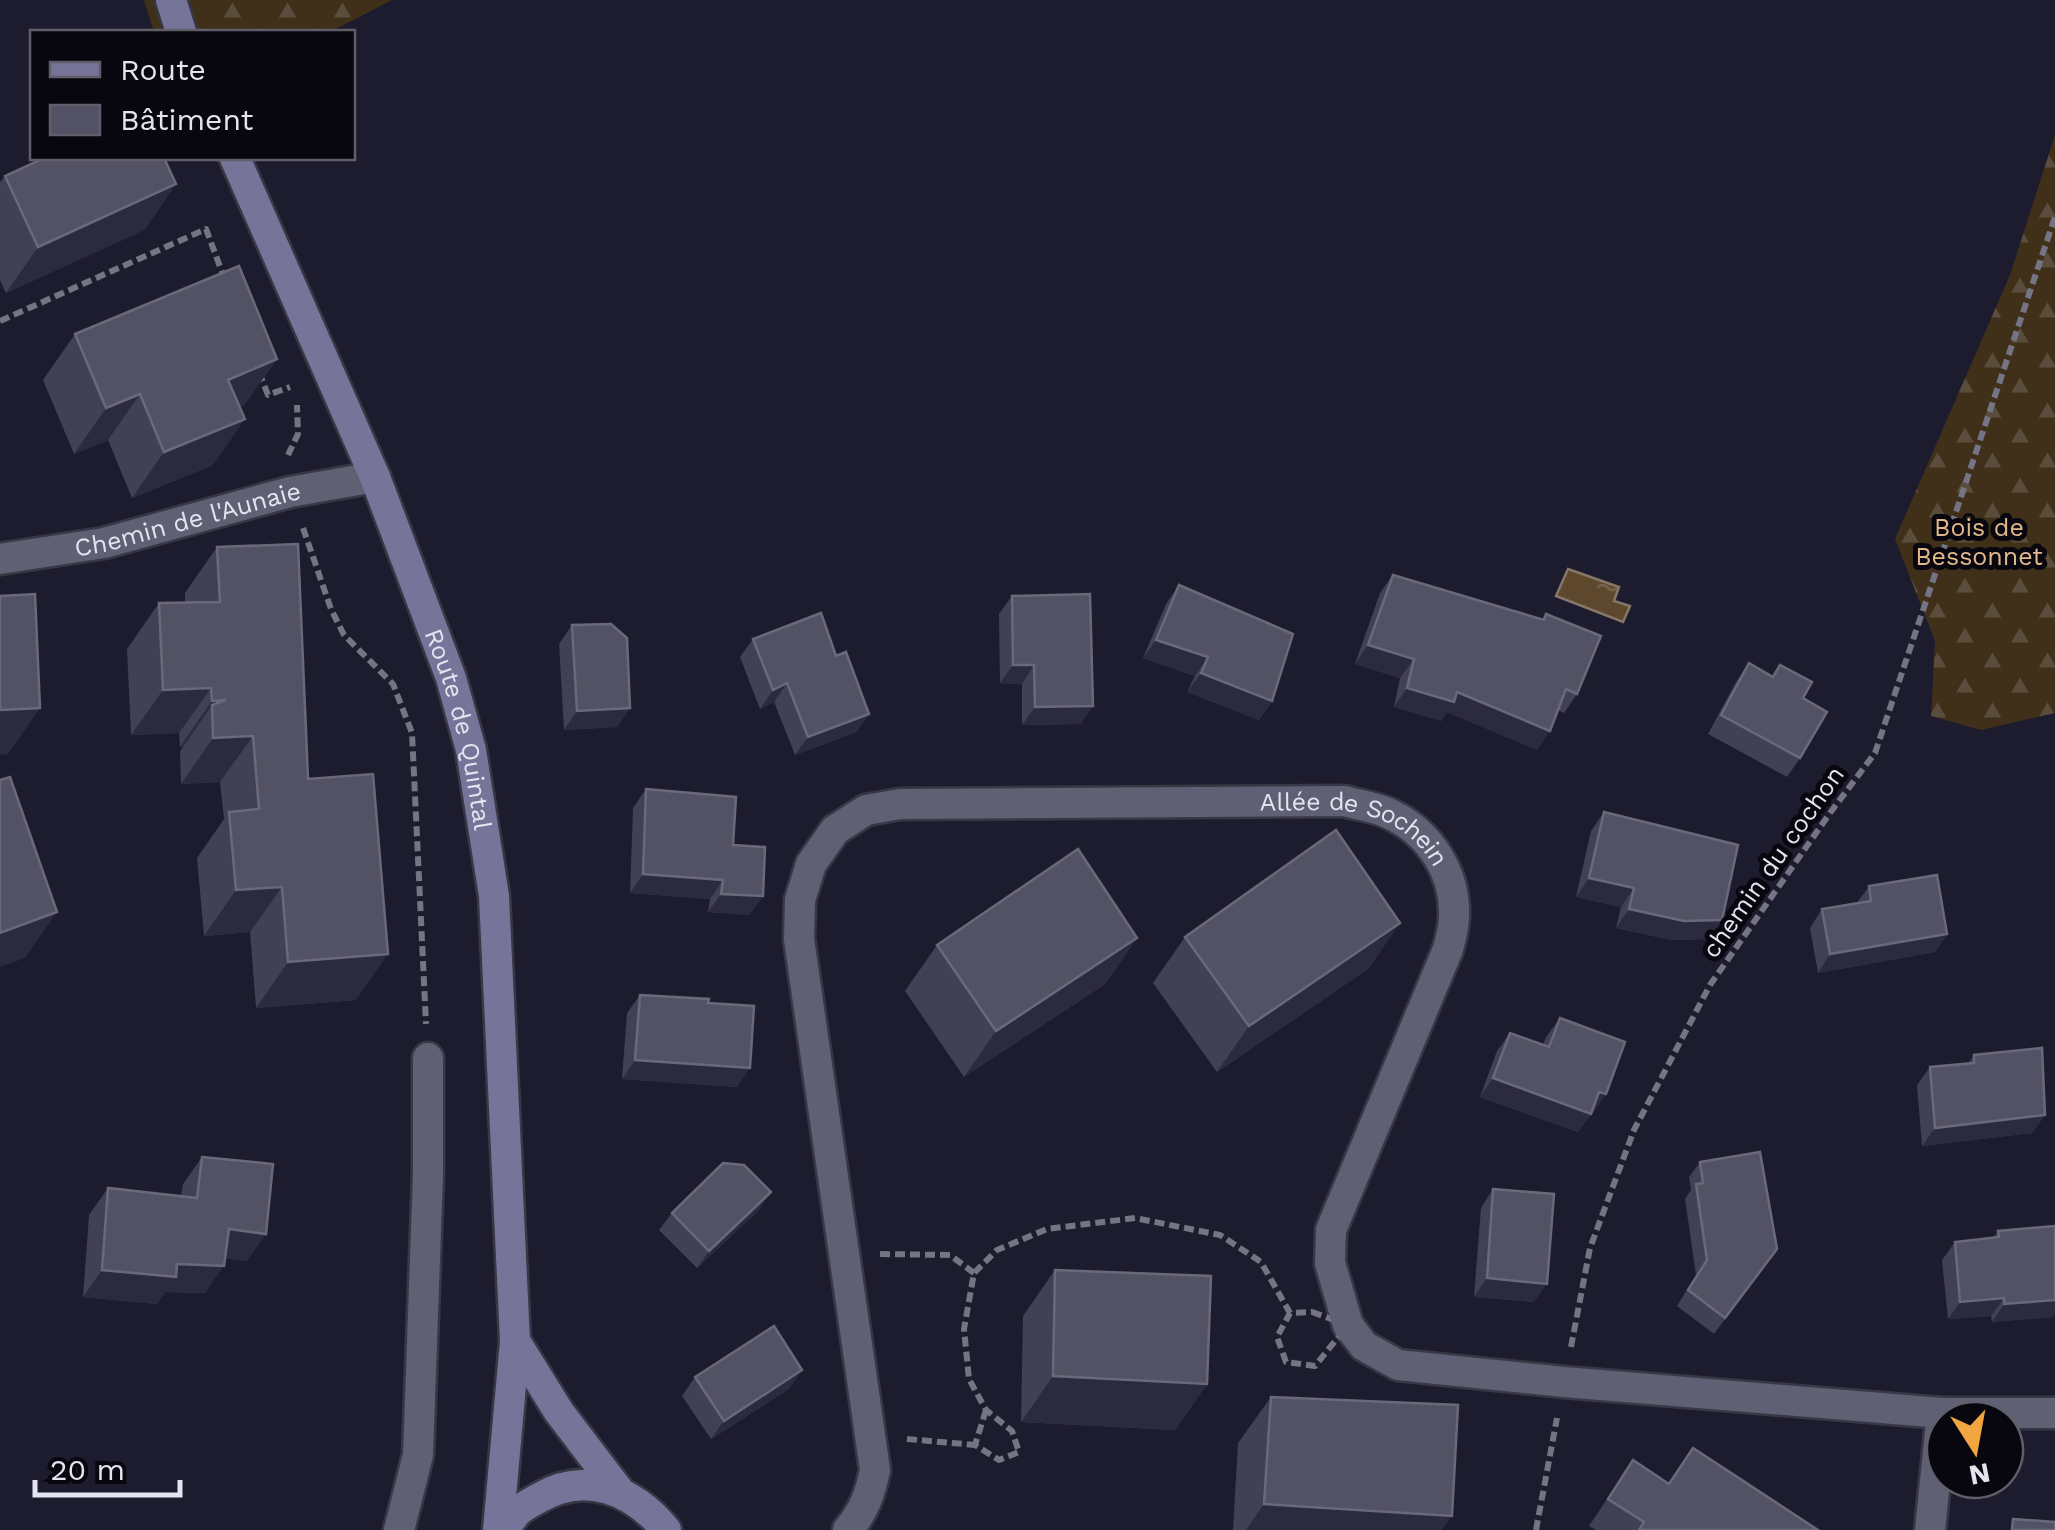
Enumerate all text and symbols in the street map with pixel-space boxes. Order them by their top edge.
legend [30,30,355,160]
text: Route [120,52,206,87]
text: Bâtiment [120,102,254,137]
street label: Chemin de l'Aunaie [72,476,303,562]
park label: Bois de Bessonnet [1915,513,2043,571]
street label: Route de Quintal [419,624,498,832]
street label: chemin du cochon [1696,761,1850,963]
street label: Allée de Sochein [1260,786,1455,871]
north arrow [1925,1400,2025,1500]
scale bar [35,1435,180,1497]
text: 20 m [50,1452,125,1487]
text: N [1966,1456,1993,1492]

